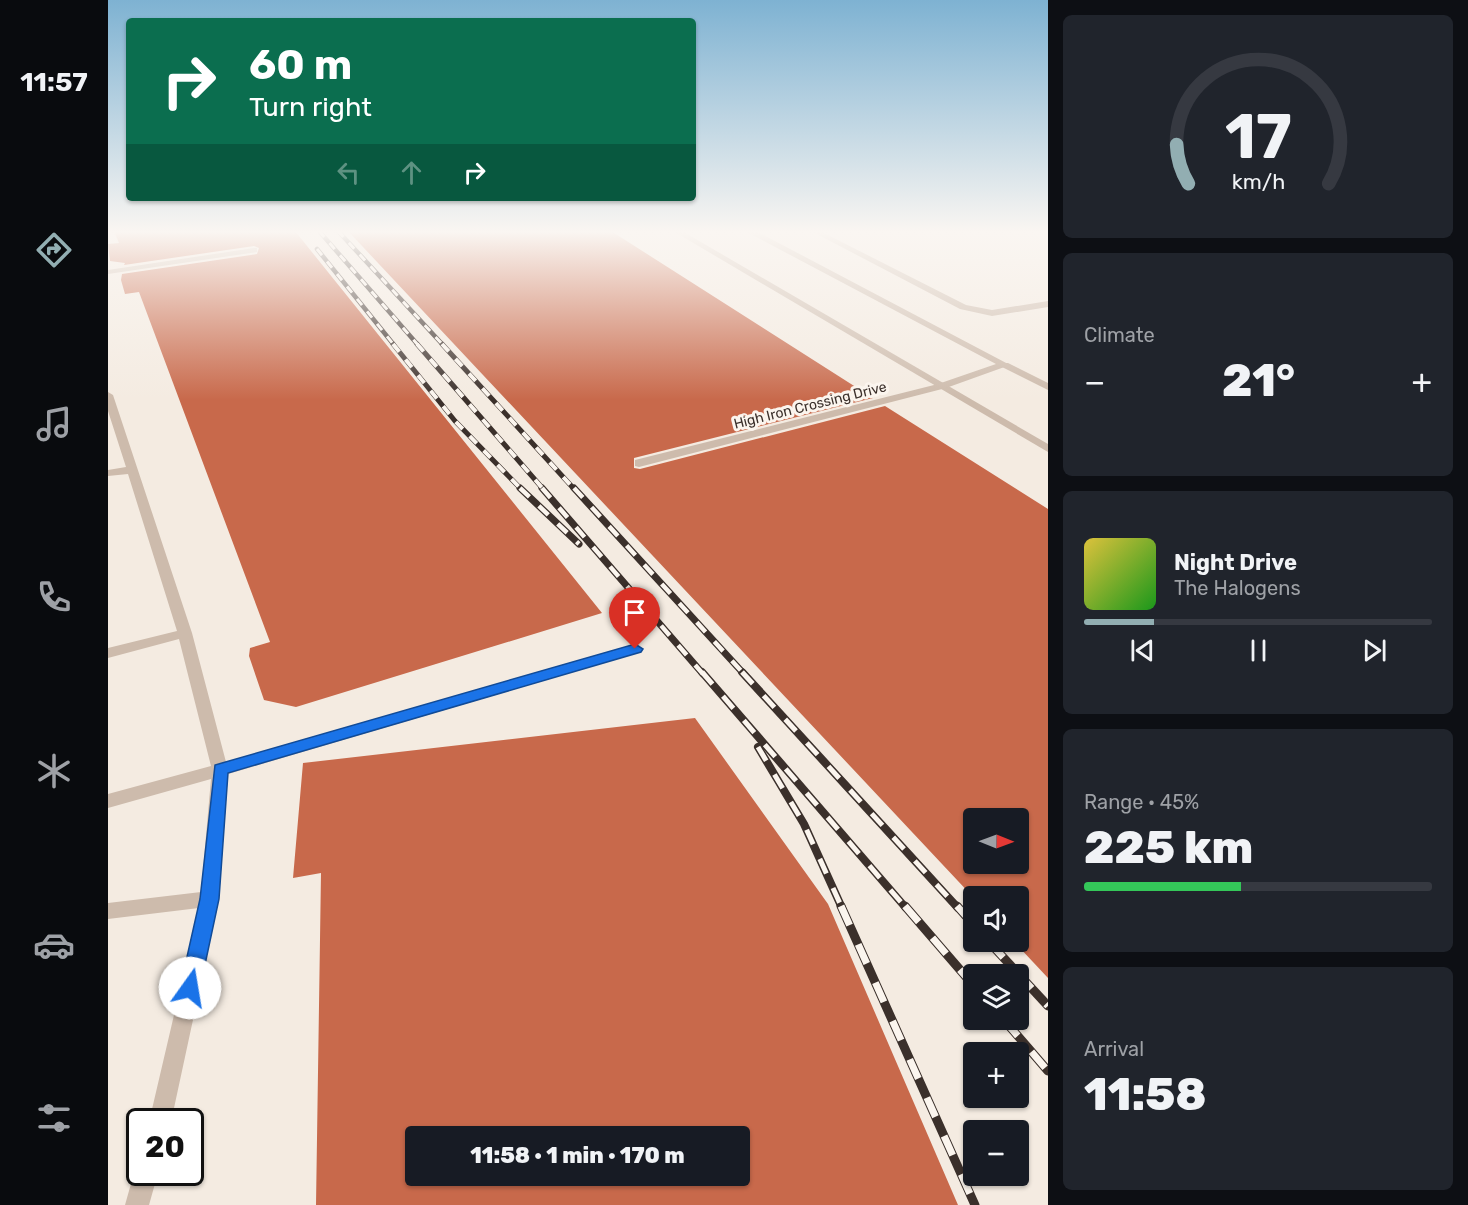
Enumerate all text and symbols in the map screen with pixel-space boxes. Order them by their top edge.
text: 60 m [249,40,352,90]
icon: right [150,42,228,120]
text: 11:57 [20,66,88,98]
text: Turn right [249,91,372,123]
text: 17 [1225,100,1291,174]
icon: left [332,156,365,189]
icon: ahead [395,156,428,189]
icon: right [458,156,491,189]
text: km/h [1231,169,1285,194]
icon: directions [33,229,75,271]
text: Climate [1084,323,1155,347]
text: 21° [1222,354,1295,407]
text: − [1084,362,1105,401]
text: + [1411,362,1432,401]
street label: High Iron Crossing Drive [732,378,888,433]
icon: music [33,403,75,445]
text: Night Drive [1174,549,1297,576]
icon: phone [33,576,75,618]
text: The Halogens [1174,576,1301,600]
pin [609,587,660,649]
icon: arrive [618,596,651,629]
icon: previous [1126,634,1159,667]
icon: pause [1242,634,1275,667]
icon: next [1358,634,1391,667]
icon: climate [33,750,75,792]
text: Range · 45% [1084,790,1199,814]
north arrow [963,808,1029,874]
map controls [963,808,1029,1186]
text: 225 km [1084,821,1253,874]
button: sound [963,886,1029,952]
icon: car [33,924,75,966]
position arrow [158,956,222,1020]
button: layers [963,964,1029,1030]
text: Arrival [1084,1037,1144,1061]
button: + [963,1042,1029,1108]
text: 11:58 [1084,1068,1207,1121]
icon: filters [33,1097,75,1139]
speed limit sign: 20 [126,1108,204,1186]
button: − [963,1120,1029,1186]
text: 11:58 · 1 min · 170 m [470,1142,685,1169]

